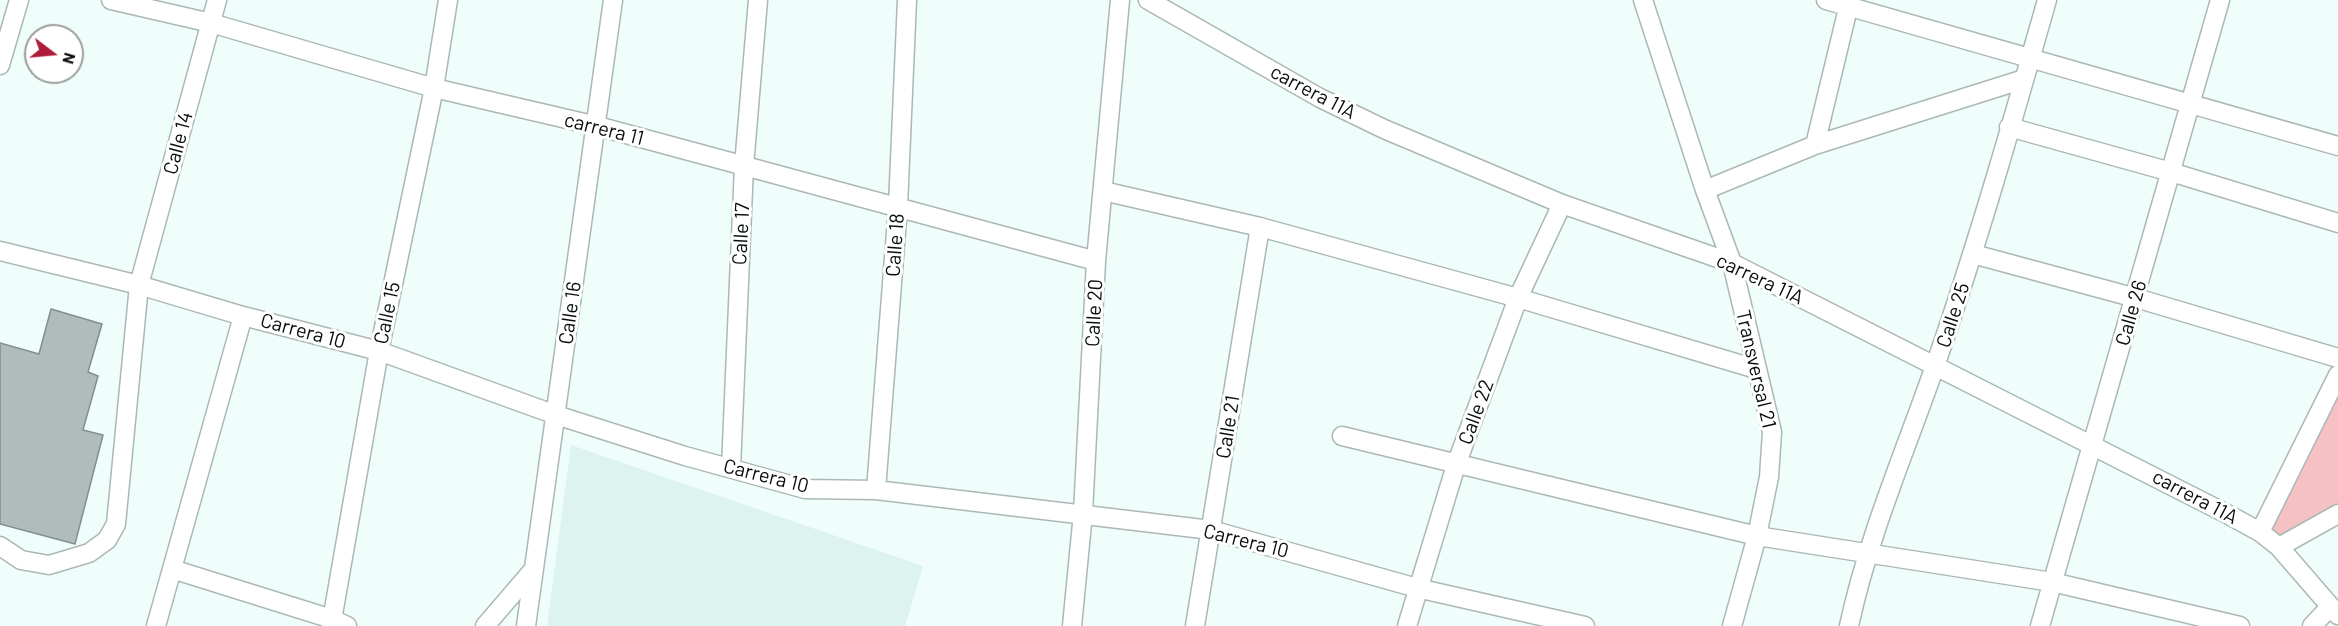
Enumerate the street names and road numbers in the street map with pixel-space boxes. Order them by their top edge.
street label: carrera 11A [1266,59,1360,125]
street label: carrera 11 [562,108,646,150]
street label: Calle 14 [158,109,198,177]
street label: Calle 17 [727,202,755,266]
street label: Calle 18 [881,212,909,278]
street label: carrera 11A [1713,248,1807,310]
street label: Calle 26 [2110,277,2152,349]
street label: Calle 20 [1080,278,1108,348]
street label: Calle 25 [1931,279,1975,351]
street label: Calle 15 [369,280,405,346]
street label: Calle 16 [554,280,586,346]
street label: Carrera 10 [258,308,348,354]
street label: Transversal 21 [1731,308,1781,430]
street label: Calle 22 [1453,376,1499,448]
street label: Calle 21 [1211,394,1245,460]
street label: Carrera 10 [721,454,811,498]
street label: carrera 11A [2148,464,2242,530]
street label: Carrera 10 [1201,519,1291,563]

